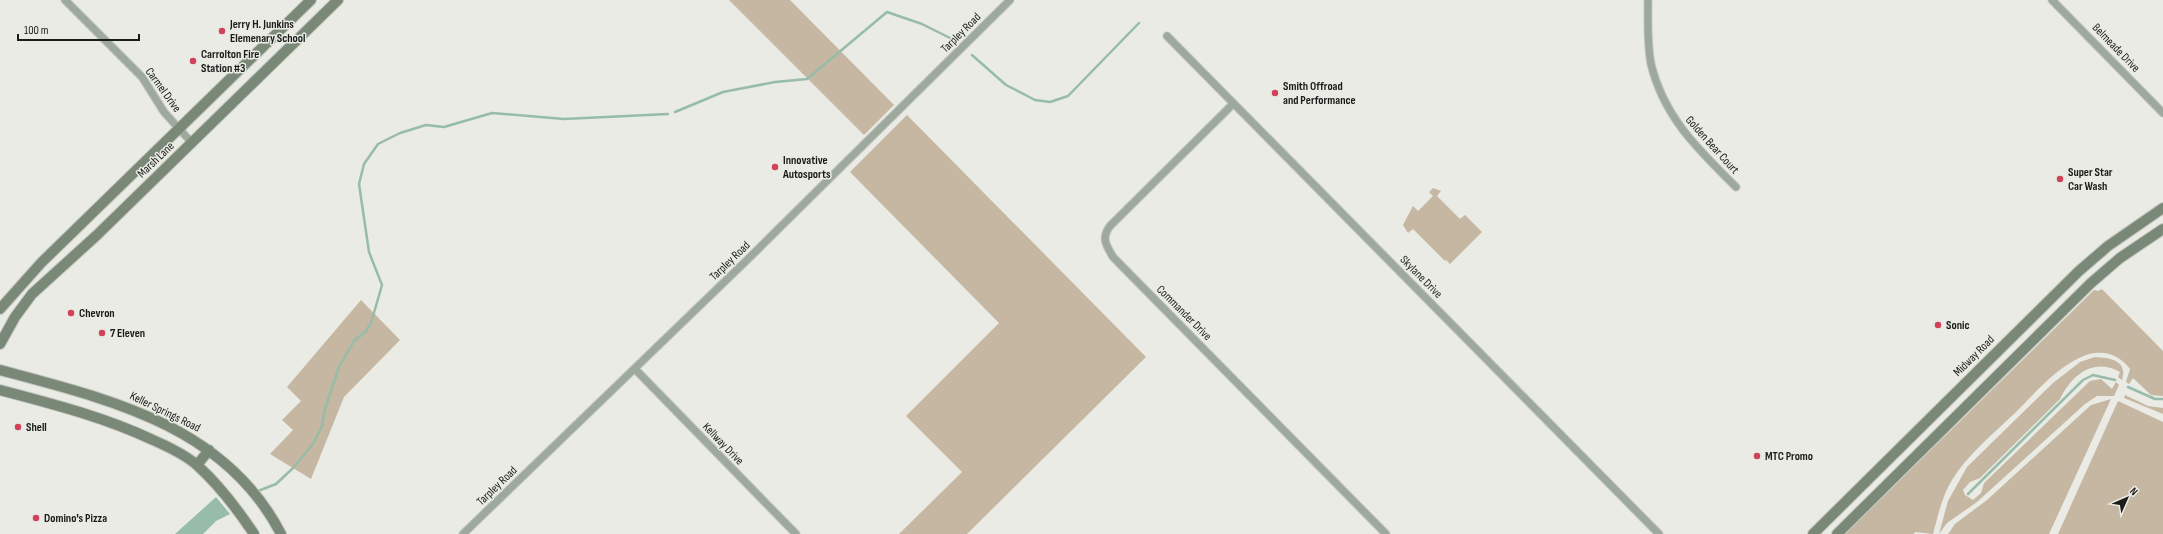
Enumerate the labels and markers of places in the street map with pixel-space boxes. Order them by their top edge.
place label: Jerry H. Junkins Elemenary School [229,17,306,46]
marker: Jerry H. Junkins Elemenary School [217,26,227,36]
place label: Carrolton Fire Station #3 [201,47,259,76]
marker: Carrolton Fire Station #3 [188,56,198,66]
place label: Smith Offroad and Performance [1283,79,1356,108]
marker: Smith Offroad and Performance [1270,88,1280,98]
place label: Innovative Autosports [782,153,831,182]
marker: Innovative Autosports [770,162,780,172]
place label: Super Star Car Wash [2068,165,2113,194]
marker: Super Star Car Wash [2055,174,2065,184]
place label: Chevron [79,306,115,321]
marker: Chevron [66,308,76,318]
place label: Sonic [1946,318,1969,333]
marker: Sonic [1933,320,1943,330]
place label: 7 Eleven [110,326,145,341]
marker: 7 Eleven [97,328,107,338]
place label: Shell [26,420,47,435]
marker: Shell [13,422,23,432]
place label: MTC Promo [1765,449,1813,464]
marker: MTC Promo [1752,451,1762,461]
place label: Domino's Pizza [44,511,107,526]
marker: Domino's Pizza [31,513,41,523]

